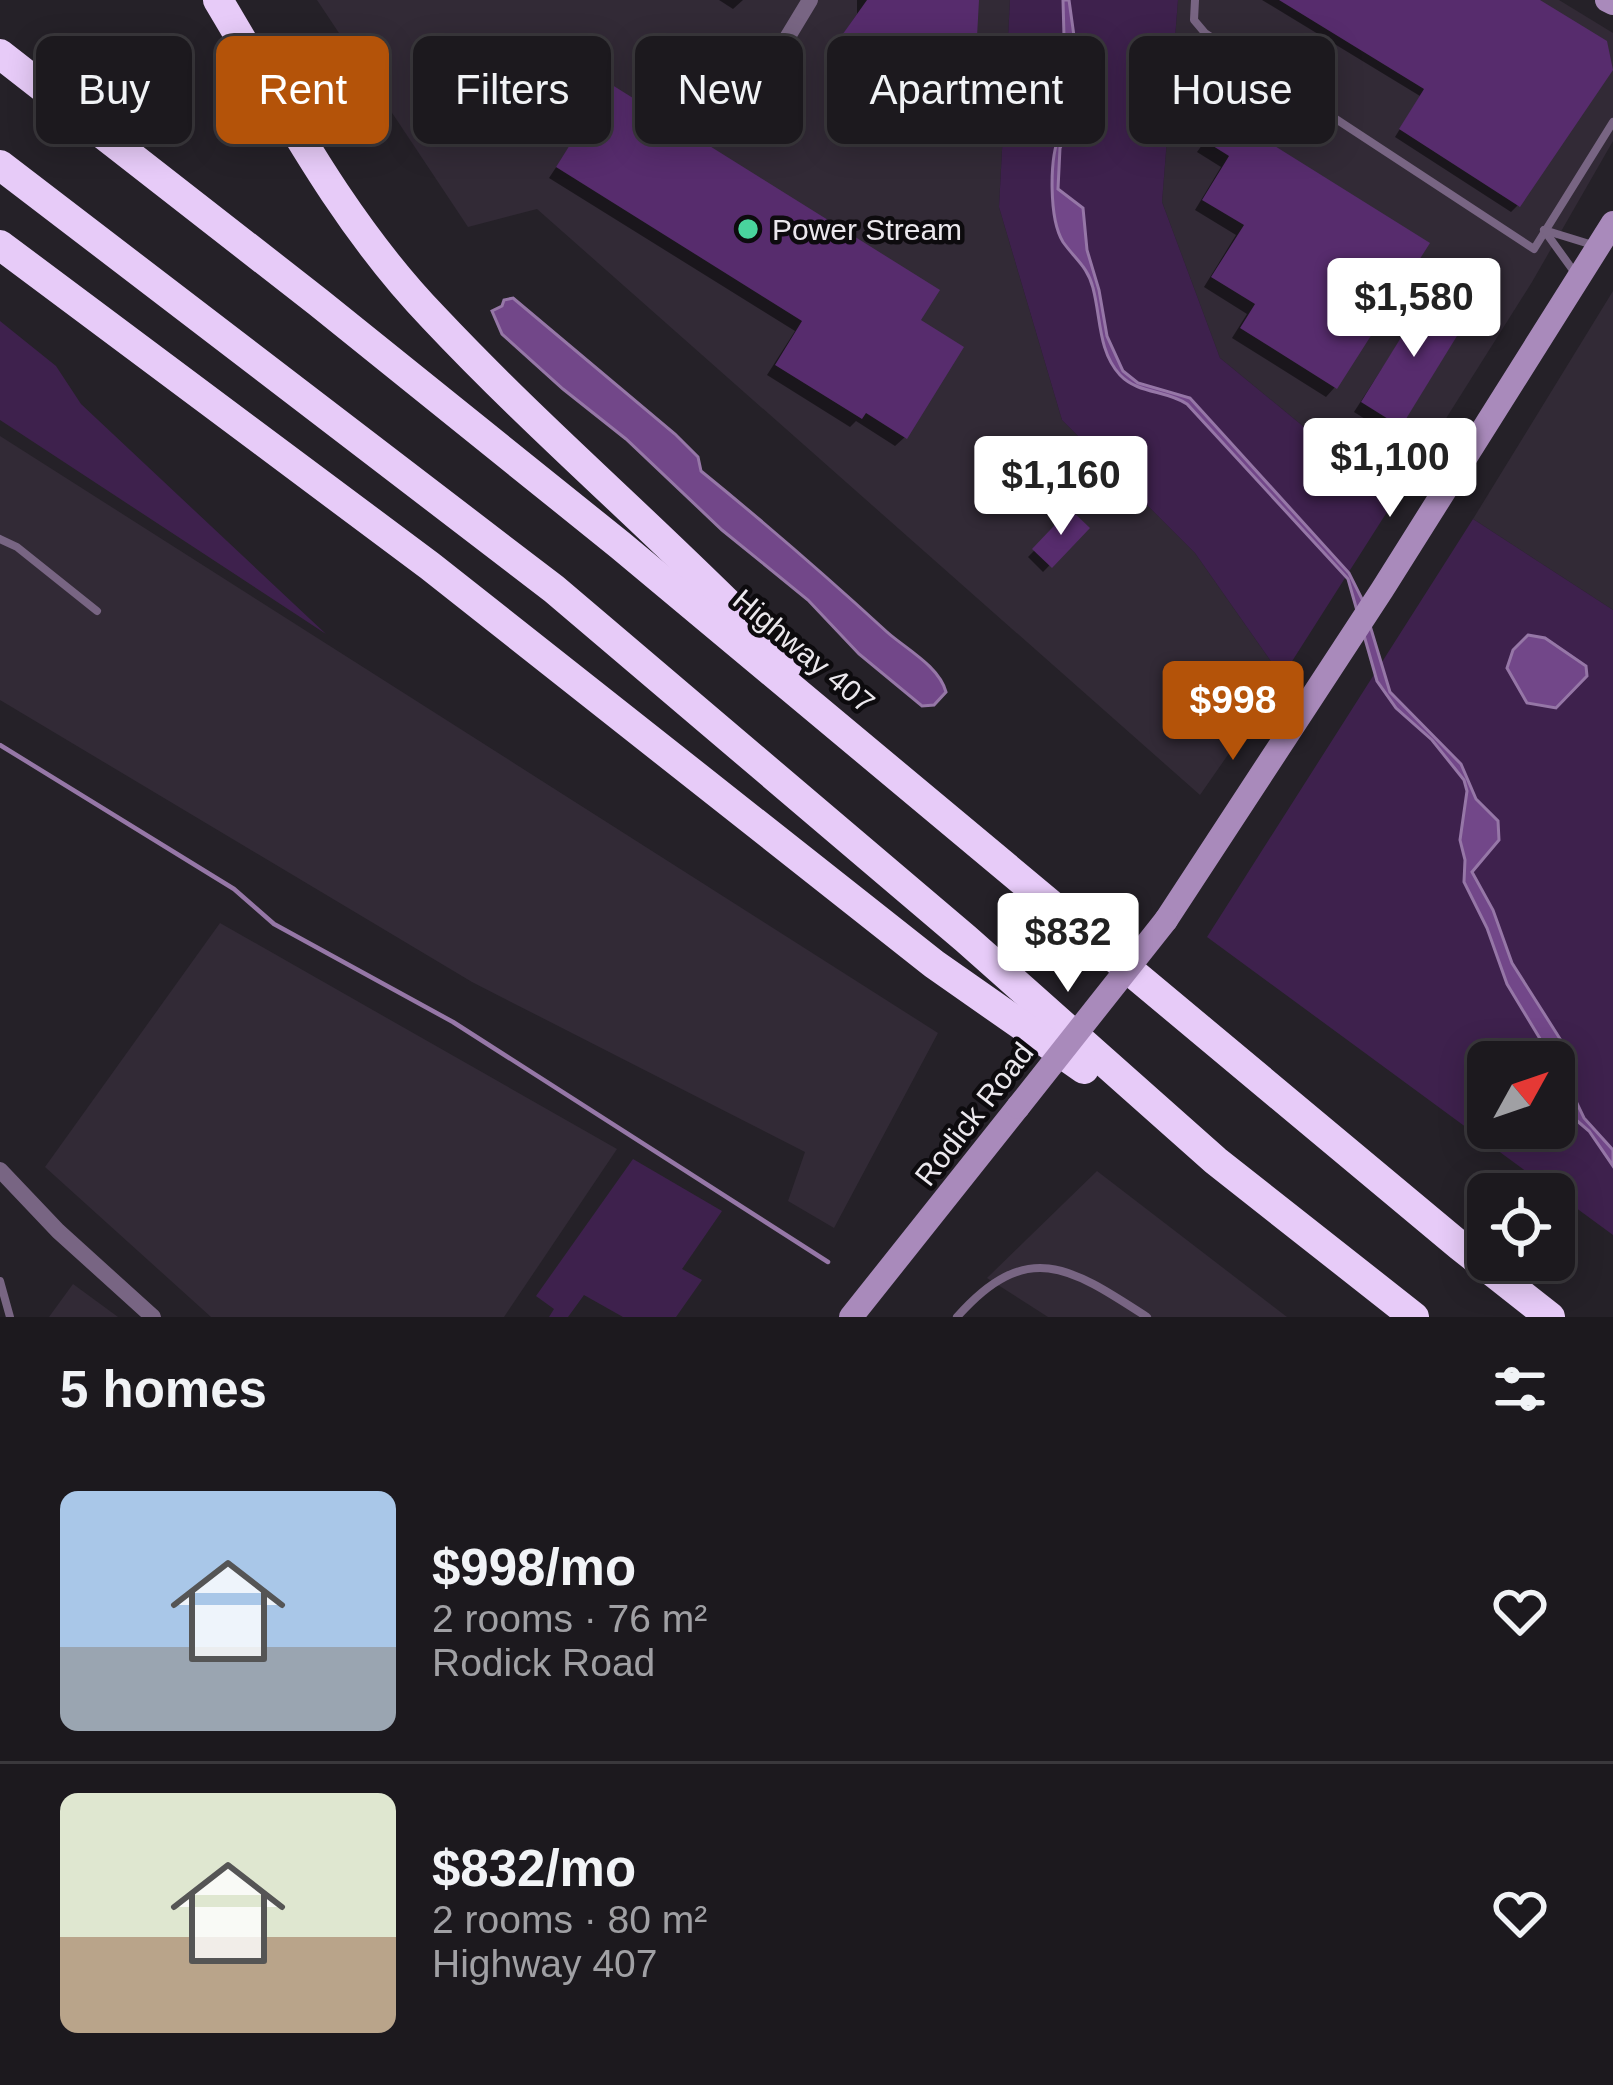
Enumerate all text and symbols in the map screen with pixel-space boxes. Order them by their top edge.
chip: Buy [36,36,192,144]
chip: Rent [216,36,389,144]
chip: Filters [413,36,611,144]
chip: New [635,36,803,144]
chip: Apartment [827,36,1105,144]
chip: House [1129,36,1335,144]
place label: Power Stream [772,213,962,246]
marker: Power Stream [735,216,761,242]
pin: $1,580 [1316,258,1512,360]
text: $1,580 [1354,275,1474,318]
pin: $1,100 [1292,418,1488,520]
text: $1,100 [1330,435,1450,478]
pin: $1,160 [963,436,1159,538]
text: $1,160 [1001,453,1121,496]
street label: Highway 407 [727,583,881,719]
pin: $998 [1162,661,1304,763]
text: $998 [1190,678,1276,721]
pin: $832 [997,893,1139,995]
text: $832 [1025,910,1111,953]
street label: Rodick Road [908,1036,1040,1192]
north arrow [1467,1041,1575,1149]
map controls [1467,1041,1575,1281]
button: locate [1467,1173,1575,1281]
icon: filters [1487,1356,1553,1422]
text: 5 homes [60,1361,267,1418]
icon: home [156,1539,300,1683]
text: $998/mo [432,1539,636,1596]
icon: heart [1487,1578,1553,1644]
text: 2 rooms · 76 m² [432,1597,707,1640]
text: Rodick Road [432,1641,655,1684]
text: $832/mo [432,1840,636,1897]
icon: home [156,1841,300,1985]
icon: heart [1487,1880,1553,1946]
text: 2 rooms · 80 m² [432,1898,707,1941]
text: Highway 407 [432,1942,657,1985]

